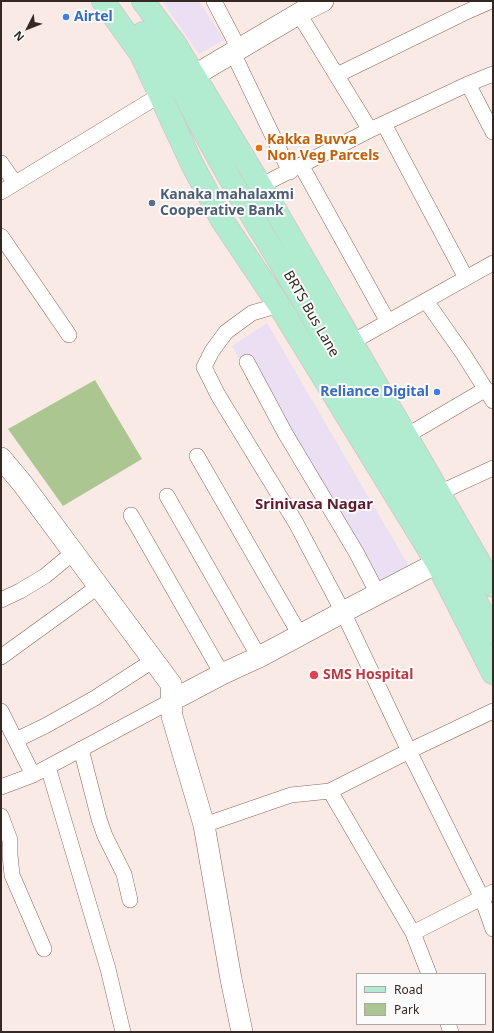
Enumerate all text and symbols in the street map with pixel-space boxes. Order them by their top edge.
north arrow [8,8,48,48]
place label: Airtel [74,9,113,25]
marker: Airtel [61,12,71,22]
text: N [10,28,27,45]
place label: Kakka Buvva Non Veg Parcels [267,132,379,164]
marker: Kakka Buvva Non Veg Parcels [254,143,264,153]
place label: Kanaka mahalaxmi Cooperative Bank [160,187,294,220]
marker: Kanaka mahalaxmi Cooperative Bank [147,198,157,208]
street label: BRTS Bus Lane [280,268,342,360]
place label: Reliance Digital [320,384,429,400]
marker: Reliance Digital [432,387,442,397]
district label: Srinivasa Nagar [255,496,373,514]
place label: SMS Hospital [323,667,413,683]
marker: SMS Hospital [308,669,320,681]
legend [356,973,486,1025]
text: Road [394,981,423,998]
text: Park [394,1001,419,1018]

